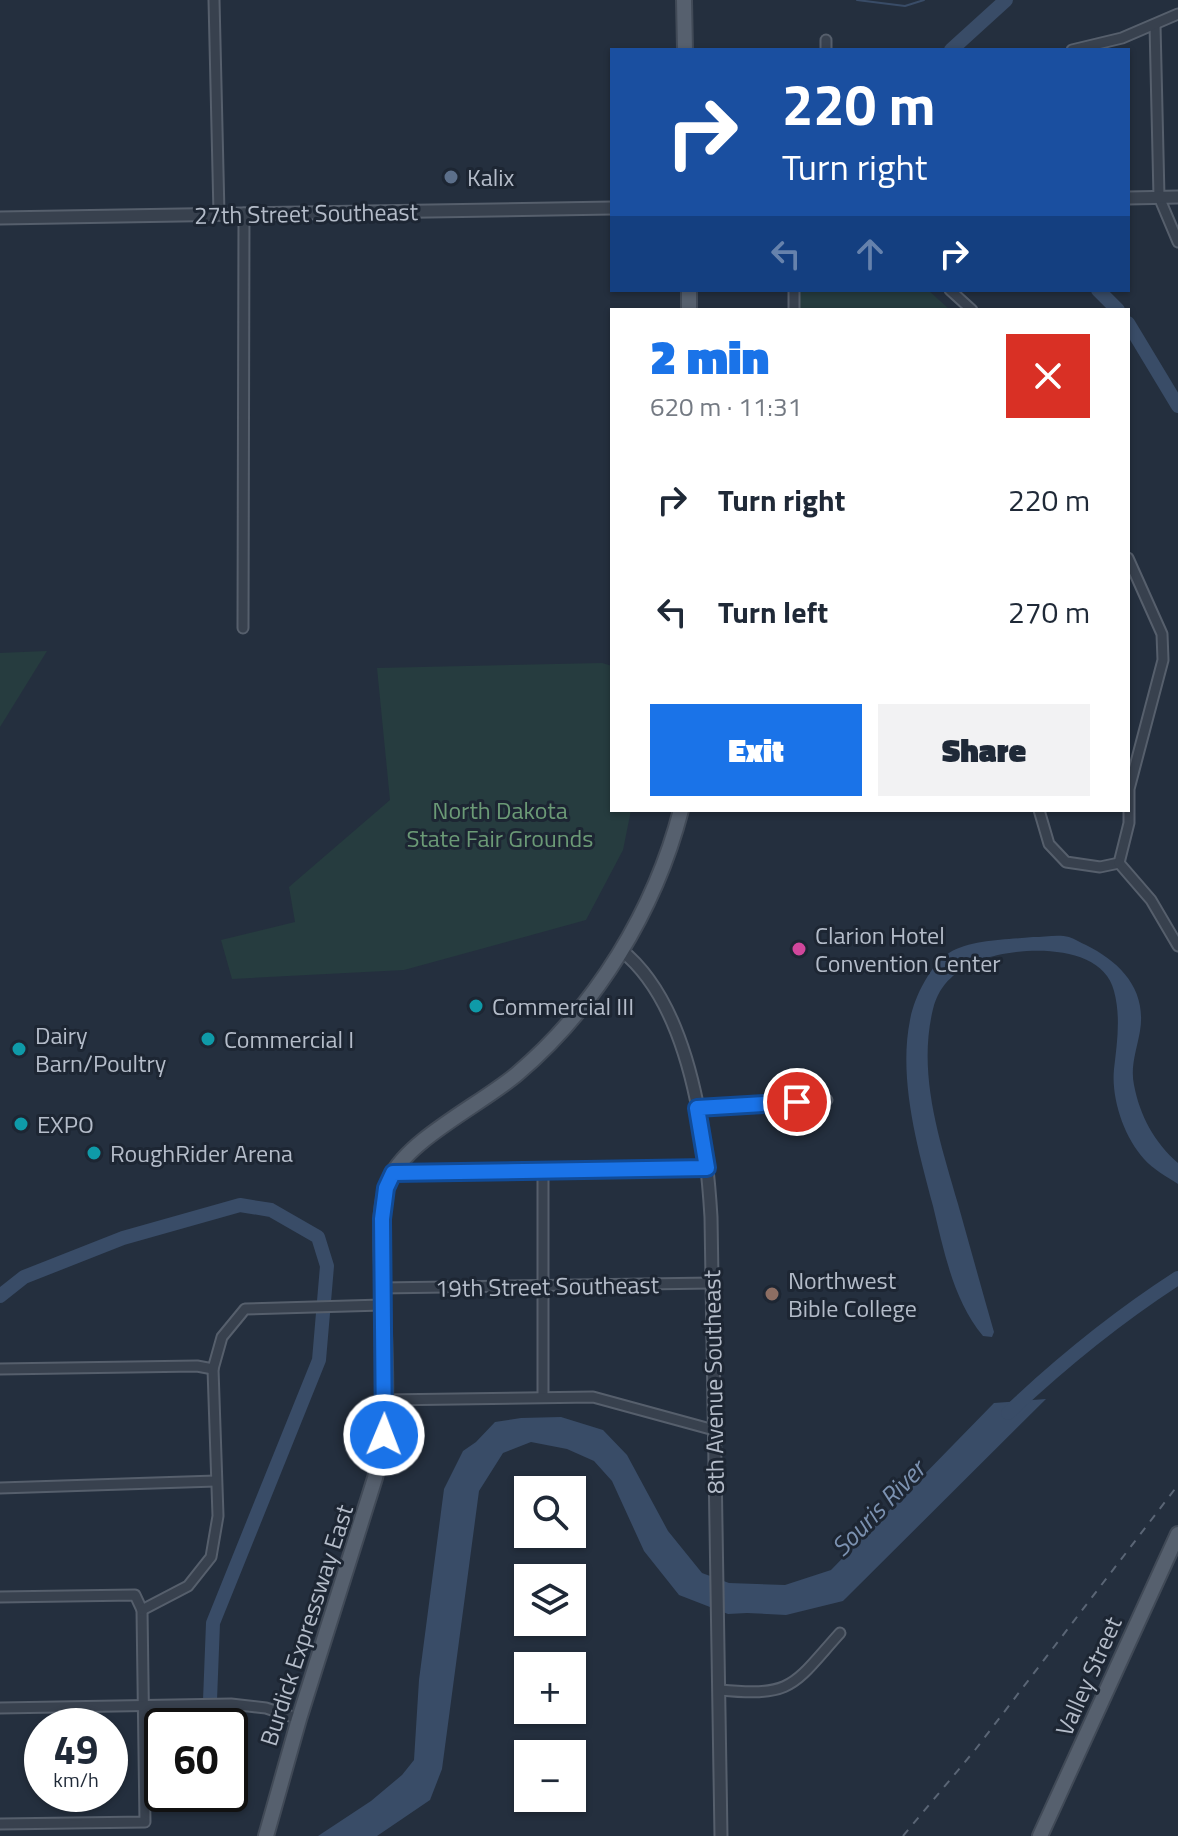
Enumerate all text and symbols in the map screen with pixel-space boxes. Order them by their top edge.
text: 220 m [782,62,935,147]
icon: right [650,80,754,184]
text: Turn right [782,139,927,194]
place label: Kalix [467,159,514,195]
marker: Kalix [442,168,460,186]
street label: 27th Street Southeast [194,193,419,233]
icon: left [764,232,808,276]
icon: ahead [848,232,892,276]
icon: right [932,232,976,276]
text: 2 min [650,320,769,393]
button: close [1006,334,1090,418]
text: 620 m · 11:31 [650,387,802,426]
text: Turn right [718,477,846,523]
text: 220 m [1008,477,1090,523]
icon: right [650,478,694,522]
text: Turn left [718,589,828,635]
text: 270 m [1008,589,1090,635]
icon: left [650,590,694,634]
button: Exit [650,704,862,796]
button: Share [878,704,1090,796]
park label: North Dakota State Fair Grounds [407,792,593,856]
place label: Clarion Hotel Convention Center [815,917,1001,981]
marker: Clarion Hotel Convention Center [790,940,808,958]
place label: Commercial III [492,988,634,1024]
marker: Commercial III [467,997,485,1015]
place label: Dairy Barn/Poultry [35,1017,167,1081]
place label: Commercial I [224,1021,354,1057]
marker: Commercial I [199,1030,217,1048]
marker: Dairy Barn/Poultry [10,1040,28,1058]
pin [763,1068,831,1136]
icon: arrive [775,1080,819,1124]
place label: EXPO [37,1106,94,1142]
marker: EXPO [12,1115,30,1133]
place label: RoughRider Arena [110,1135,293,1171]
marker: RoughRider Arena [85,1144,103,1162]
place label: Northwest Bible College [788,1262,917,1326]
street label: 19th Street Southeast [435,1266,660,1306]
street label: 8th Avenue Southeast [693,1269,733,1494]
marker: Northwest Bible College [763,1285,781,1303]
position arrow [342,1393,426,1477]
water label: Souris River [822,1449,936,1565]
map controls [514,1476,586,1812]
button: search [514,1476,586,1548]
street label: Burdick Expressway East [250,1499,362,1750]
button: layers [514,1564,586,1636]
street label: Valley Street [1046,1610,1131,1741]
button: + [514,1652,586,1724]
speed limit sign: 60 [144,1708,248,1812]
text: 49 [54,1719,98,1780]
button: − [514,1740,586,1812]
text: km/h [53,1764,99,1795]

